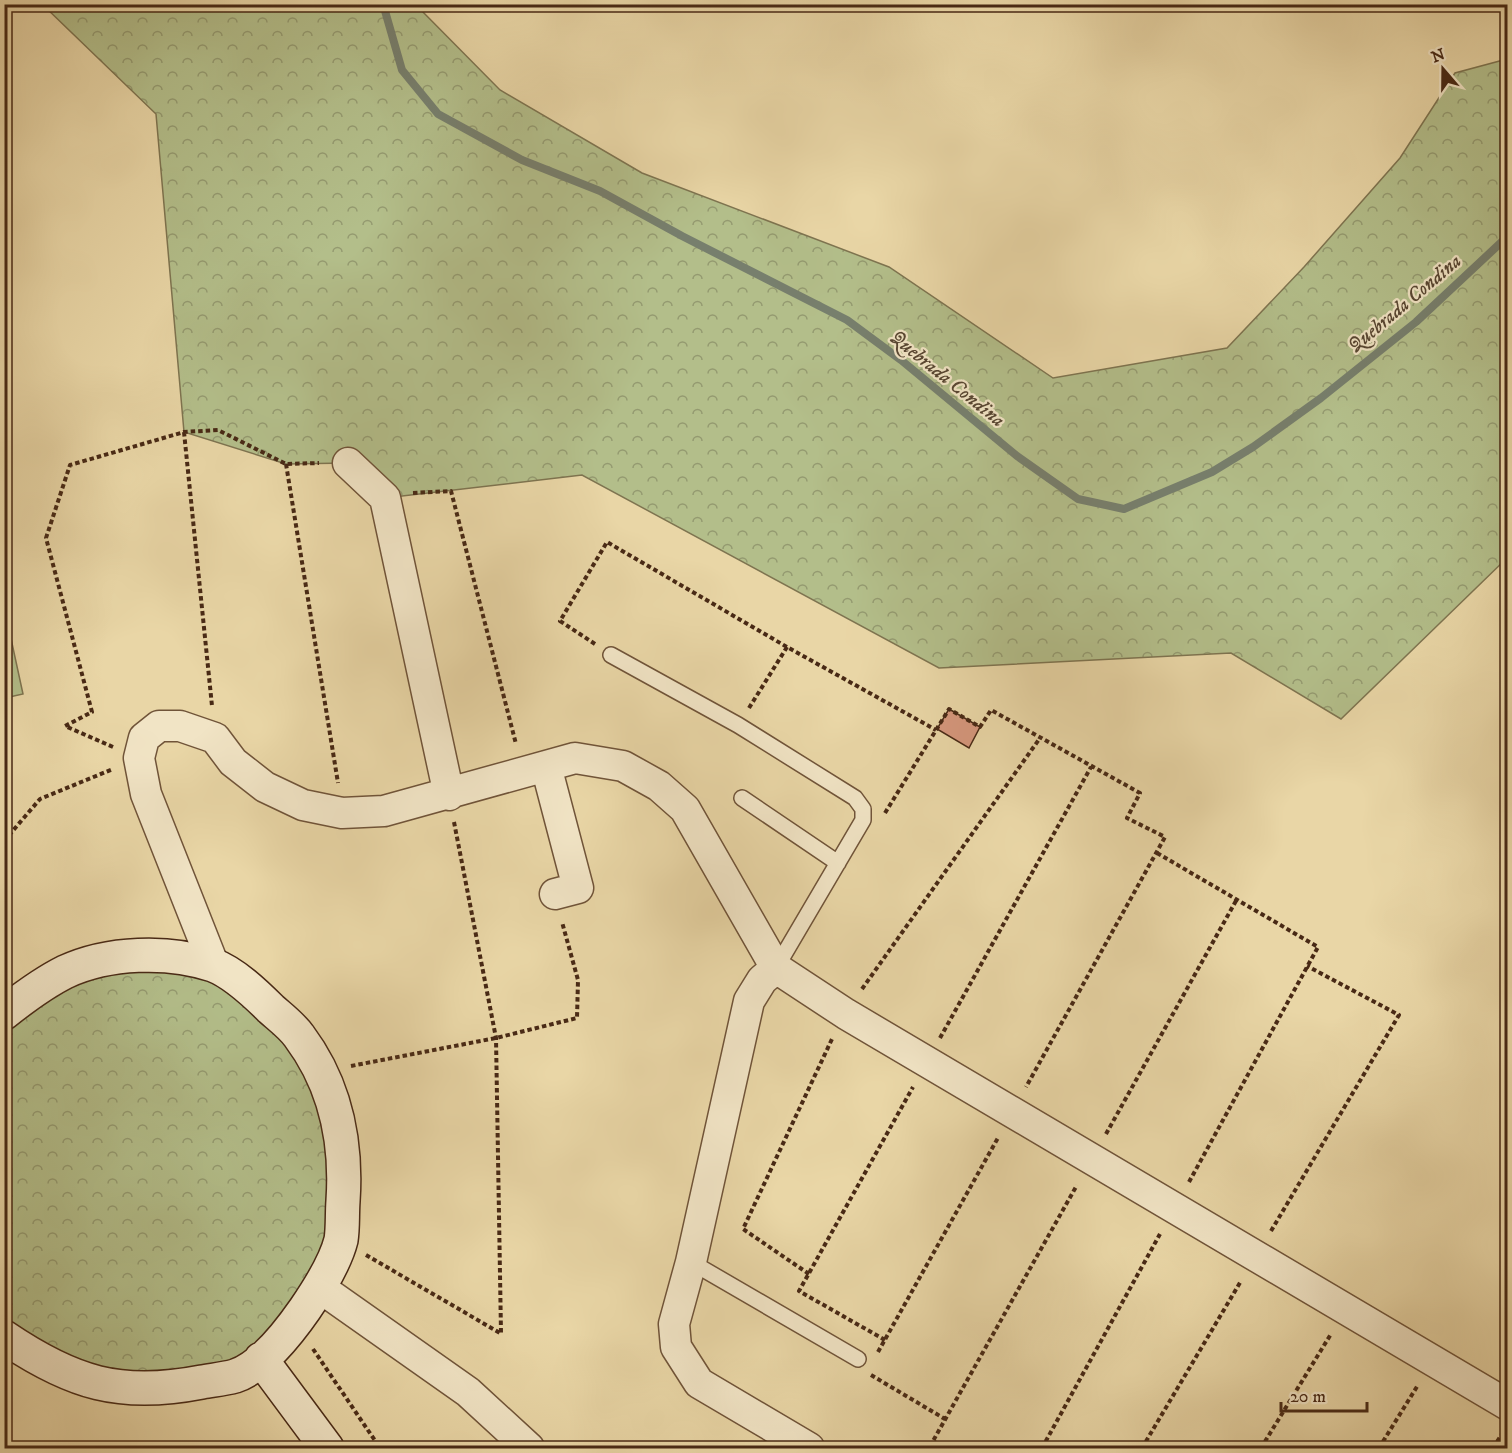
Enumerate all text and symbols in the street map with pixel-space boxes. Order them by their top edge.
north arrow [1413,39,1473,99]
text: N [1429,44,1448,67]
water label: Quebrada Condina [1343,249,1467,359]
water label: Quebrada Condina [884,325,1010,433]
scale bar [1281,1375,1366,1413]
text: 20 m [1290,1386,1326,1408]

